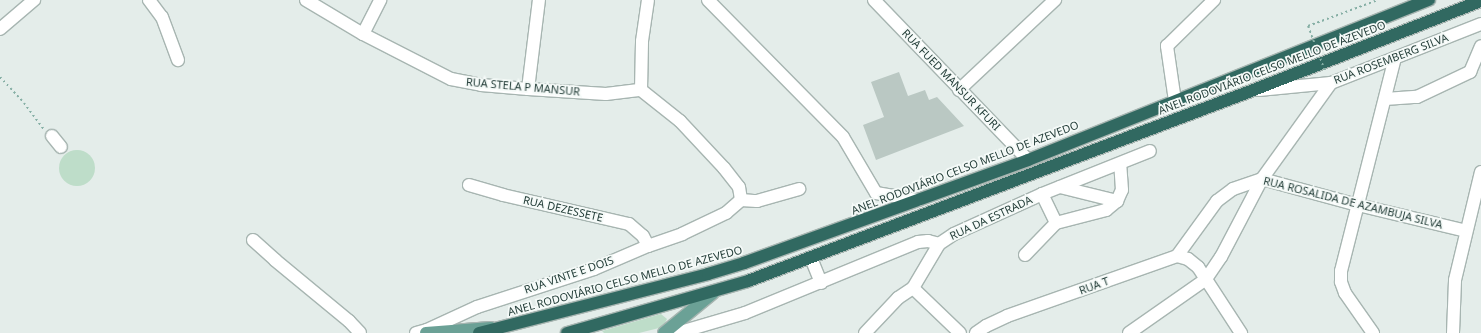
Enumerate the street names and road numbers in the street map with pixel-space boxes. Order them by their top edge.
street label: ANEL RODOVIÁRIO CELSO MELLO DE AZEVEDO [1156,18,1388,118]
street label: RUA FUED MANSUR KFURI [899,27,1003,133]
street label: RUA ROSEMBERG SILVA [1332,31,1450,87]
street label: RUA STELA P MANSUR [465,75,581,99]
street label: ANEL RODOVIÁRIO CELSO MELLO DE AZEVEDO [849,118,1081,218]
street label: RUA ROSALIDA DE AZAMBUJA SILVA [1262,174,1444,232]
street label: RUA DEZESSETE [522,193,604,225]
street label: RUA DA ESTRADA [948,193,1034,243]
street label: ANEL RODOVIÁRIO CELSO MELLO DE AZEVEDO [506,243,744,319]
street label: RUA VINTE E DOIS [523,253,615,297]
street label: RUA T [1077,275,1111,297]

